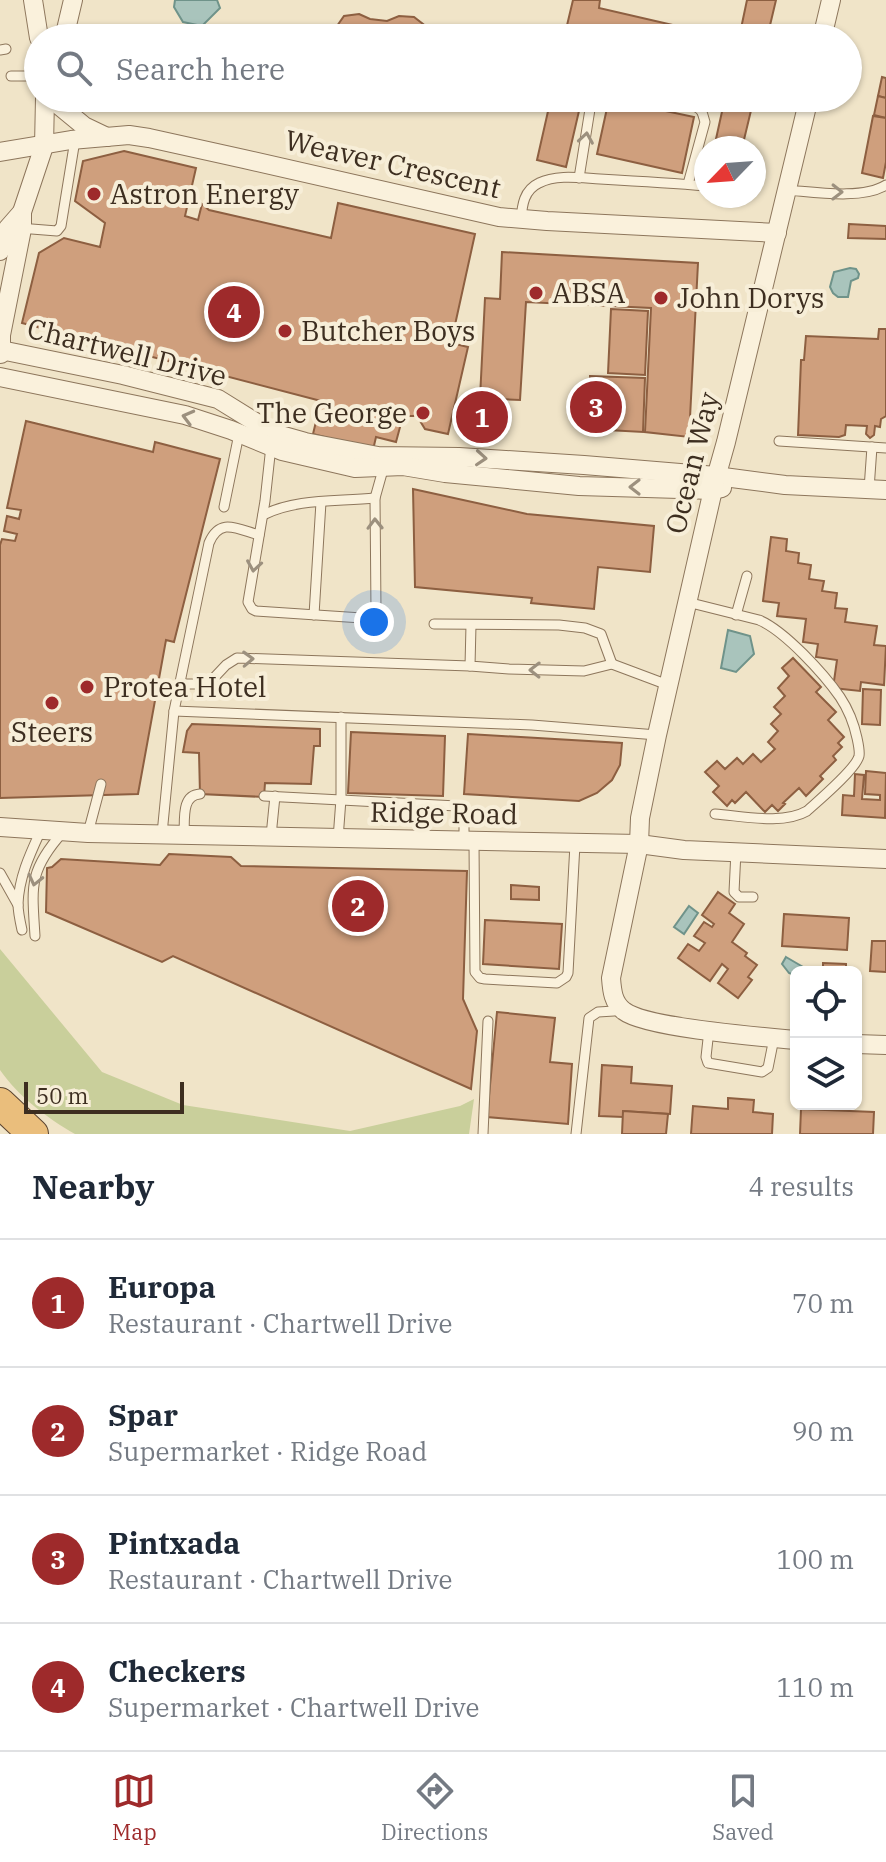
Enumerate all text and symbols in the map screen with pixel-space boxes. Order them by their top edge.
search box [24,24,862,112]
icon: search [52,46,96,90]
text: Search here [116,49,285,88]
street label: Weaver Crescent [282,121,505,206]
one-way arrow [576,131,593,144]
north arrow [694,136,766,208]
place label: Astron Energy [110,175,299,212]
one-way arrow [831,184,844,201]
marker: Astron Energy [85,185,103,203]
place label: ABSA [552,274,625,311]
place label: John Dorys [677,279,824,316]
pin: 4 [208,282,260,342]
marker: ABSA [527,284,545,302]
marker: John Dorys [652,289,670,307]
street label: Chartwell Drive [24,309,231,394]
place label: Butcher Boys [301,312,475,349]
marker: Butcher Boys [276,322,294,340]
pin: 3 [570,377,622,437]
pin: 1 [456,387,508,447]
street label: Ocean Way [656,388,727,537]
place label: The George [256,394,407,431]
marker: The George [414,404,432,422]
one-way arrow [182,410,196,426]
one-way arrow [475,449,488,466]
one-way arrow [628,478,641,496]
one-way arrow [366,517,384,530]
one-way arrow [246,559,263,573]
your location [354,602,394,642]
one-way arrow [242,650,254,668]
one-way arrow [528,661,541,678]
place label: Protea Hotel [103,668,267,705]
marker: Protea Hotel [78,678,96,696]
marker: Steers [43,694,61,712]
place label: Steers [11,713,93,750]
street label: Ridge Road [370,793,518,832]
one-way arrow [27,872,44,886]
pin: 2 [332,876,384,936]
map controls [790,966,862,1110]
button: locate [790,966,862,1038]
button: layers [790,1038,862,1110]
scale bar [24,1078,184,1114]
text: 50 m [36,1081,88,1110]
text: Nearby [32,1164,154,1208]
text: 4 results [748,1169,854,1203]
text: Europa [108,1267,216,1306]
text: 1 [50,1286,66,1320]
text: 70 m [792,1286,854,1320]
text: Restaurant · Chartwell Drive [108,1306,452,1340]
text: Spar [108,1395,178,1434]
text: 2 [50,1414,66,1448]
text: 90 m [792,1414,854,1448]
text: Supermarket · Ridge Road [108,1434,427,1468]
text: Pintxada [108,1523,240,1562]
text: 3 [50,1542,66,1576]
text: 100 m [776,1542,854,1576]
text: Restaurant · Chartwell Drive [108,1562,452,1596]
text: Checkers [108,1651,246,1690]
text: 4 [50,1670,66,1704]
text: 110 m [776,1670,854,1704]
text: Supermarket · Chartwell Drive [108,1690,479,1724]
tab: Map [112,1769,157,1846]
tab: Directions [381,1769,488,1846]
tab: Saved [712,1769,774,1846]

